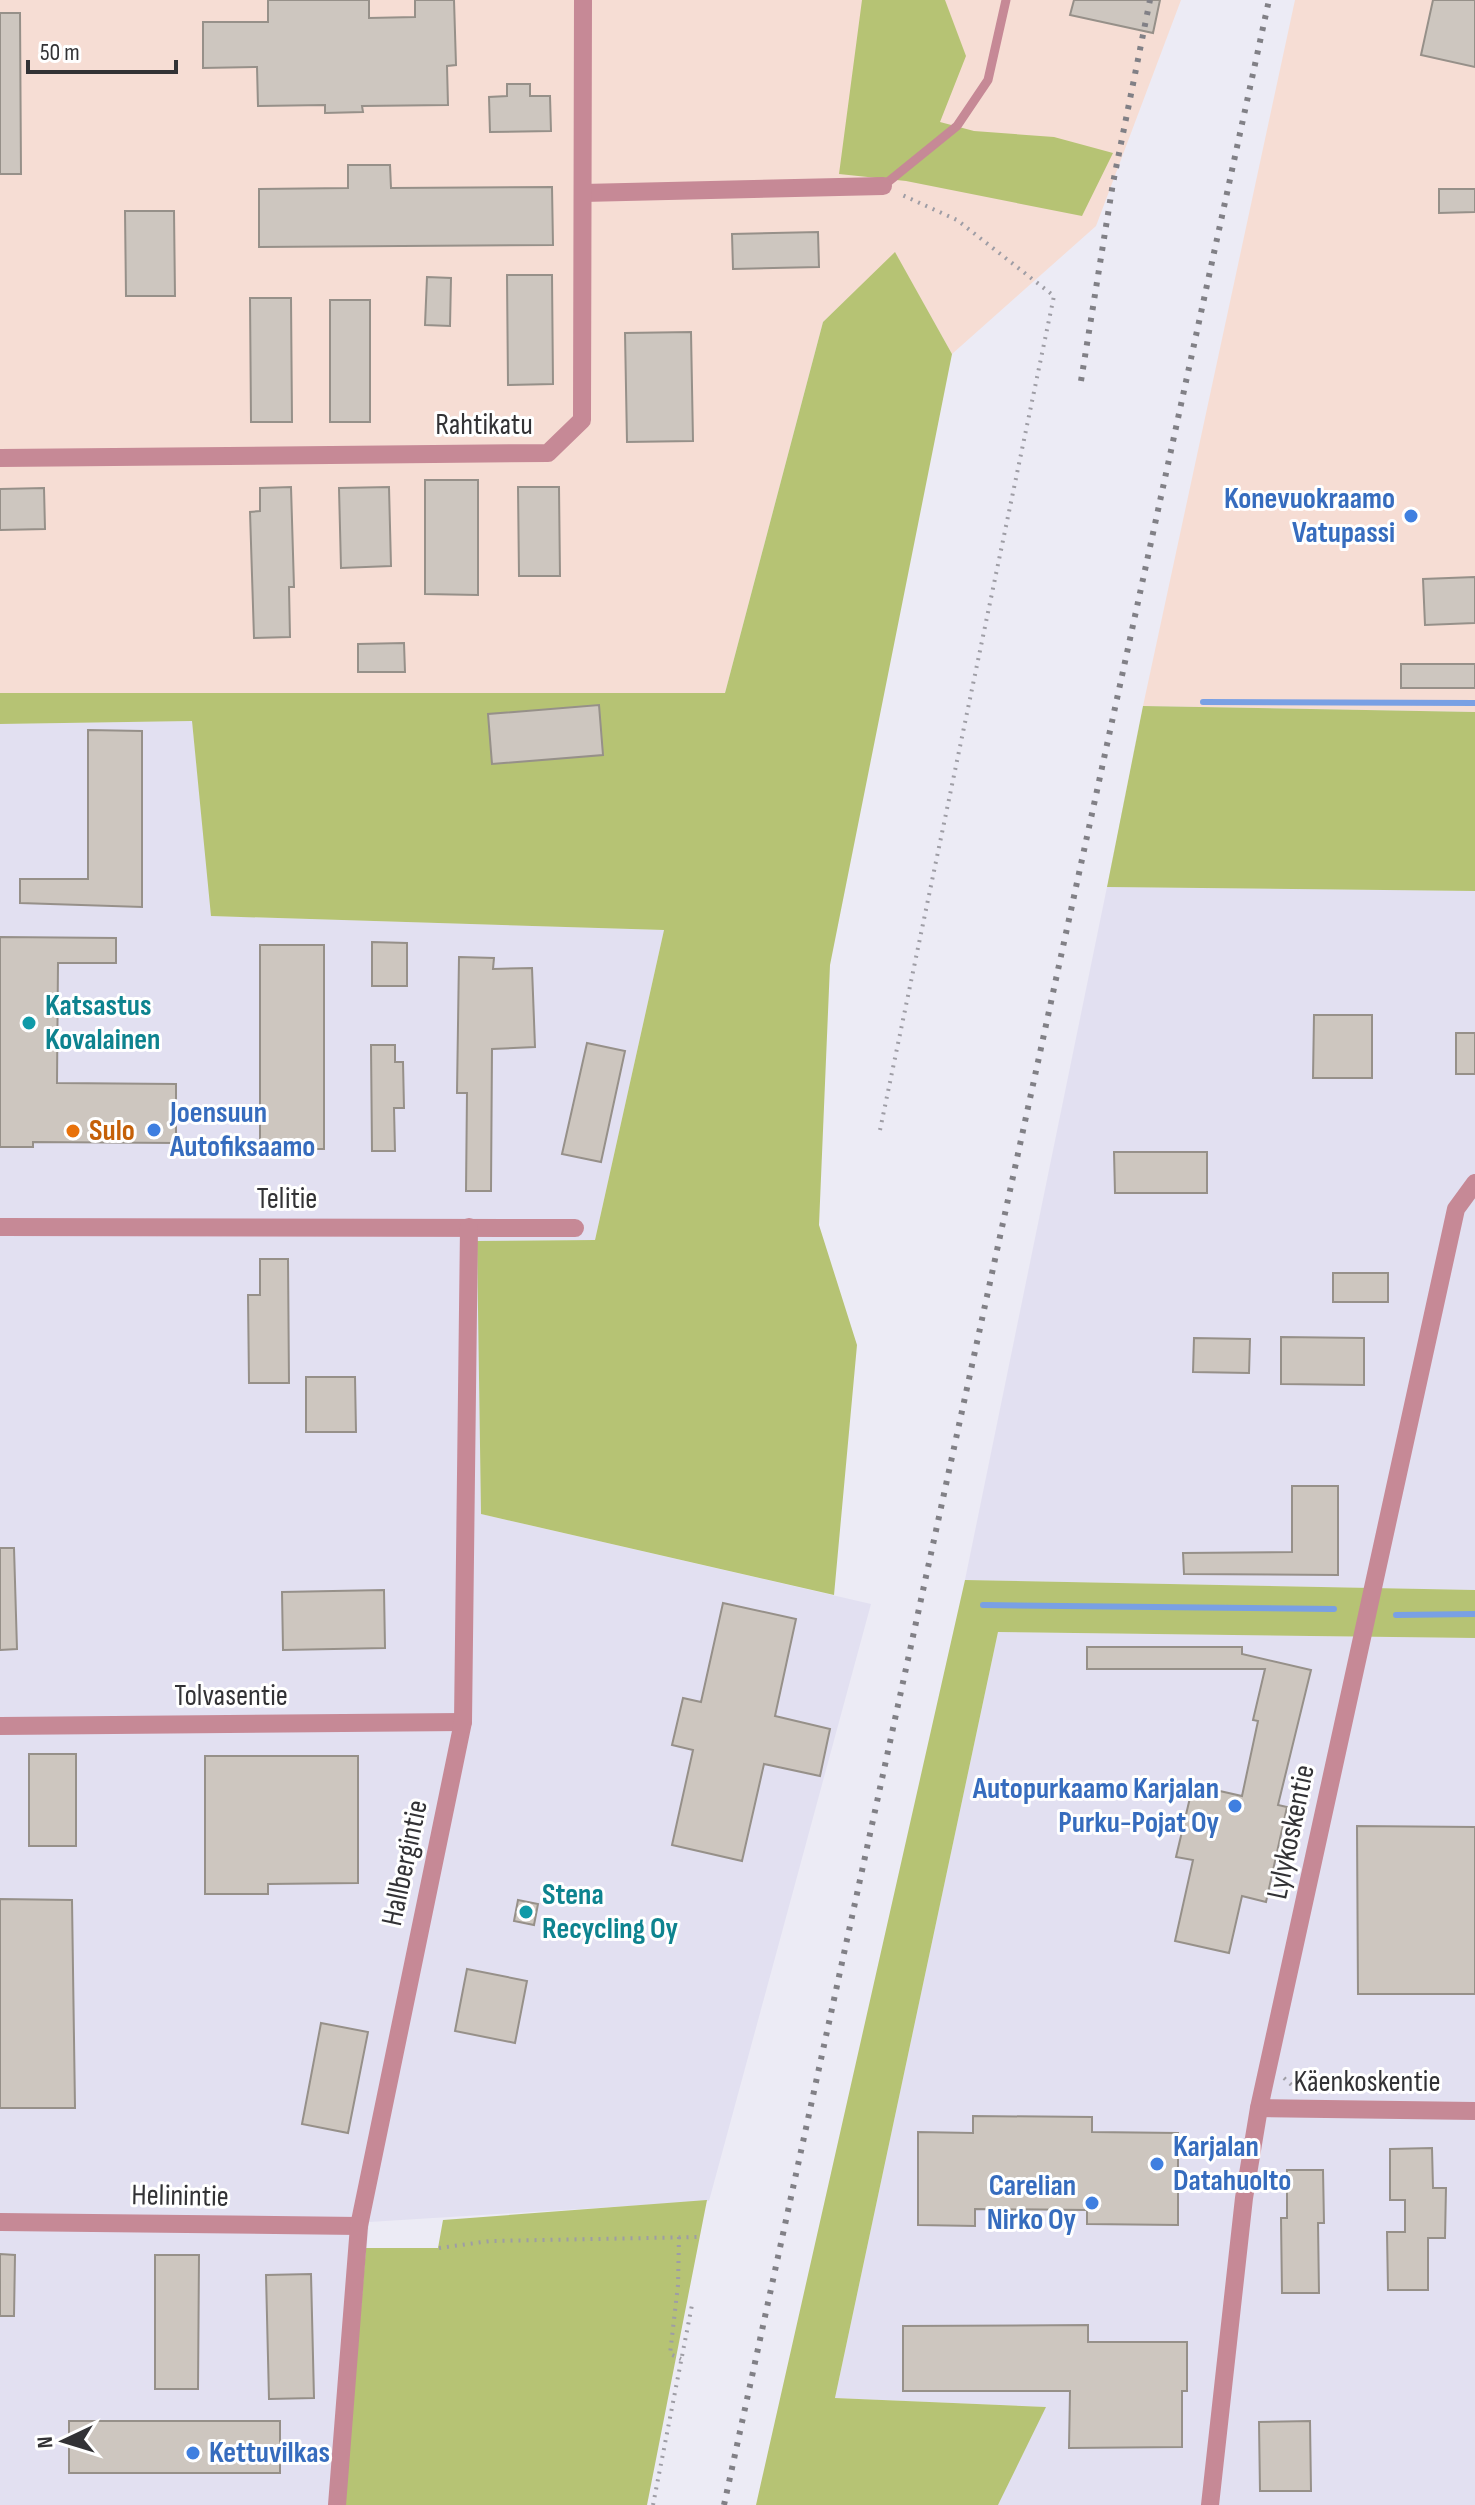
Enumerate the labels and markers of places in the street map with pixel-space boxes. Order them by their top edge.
place label: Konevuokraamo Vatupassi [1224,481,1395,551]
marker: Konevuokraamo Vatupassi [1402,507,1420,525]
place label: Katsastus Kovalainen [45,988,160,1058]
marker: Katsastus Kovalainen [20,1014,38,1032]
place label: Joensuun Autofiksaamo [169,1095,315,1165]
place label: Sulo [89,1113,135,1149]
marker: Joensuun Autofiksaamo [145,1121,163,1139]
marker: Sulo [64,1122,82,1140]
place label: Autopurkaamo Karjalan Purku-Pojat Oy [972,1771,1220,1841]
marker: Autopurkaamo Karjalan Purku-Pojat Oy [1226,1797,1244,1815]
place label: Stena Recycling Oy [542,1877,678,1947]
marker: Stena Recycling Oy [517,1903,535,1921]
place label: Karjalan Datahuolto [1173,2129,1291,2199]
marker: Karjalan Datahuolto [1148,2155,1166,2173]
place label: Carelian Nirko Oy [987,2168,1077,2238]
marker: Carelian Nirko Oy [1083,2194,1101,2212]
place label: Kettuvilkas [209,2435,330,2471]
marker: Kettuvilkas [184,2444,202,2462]

